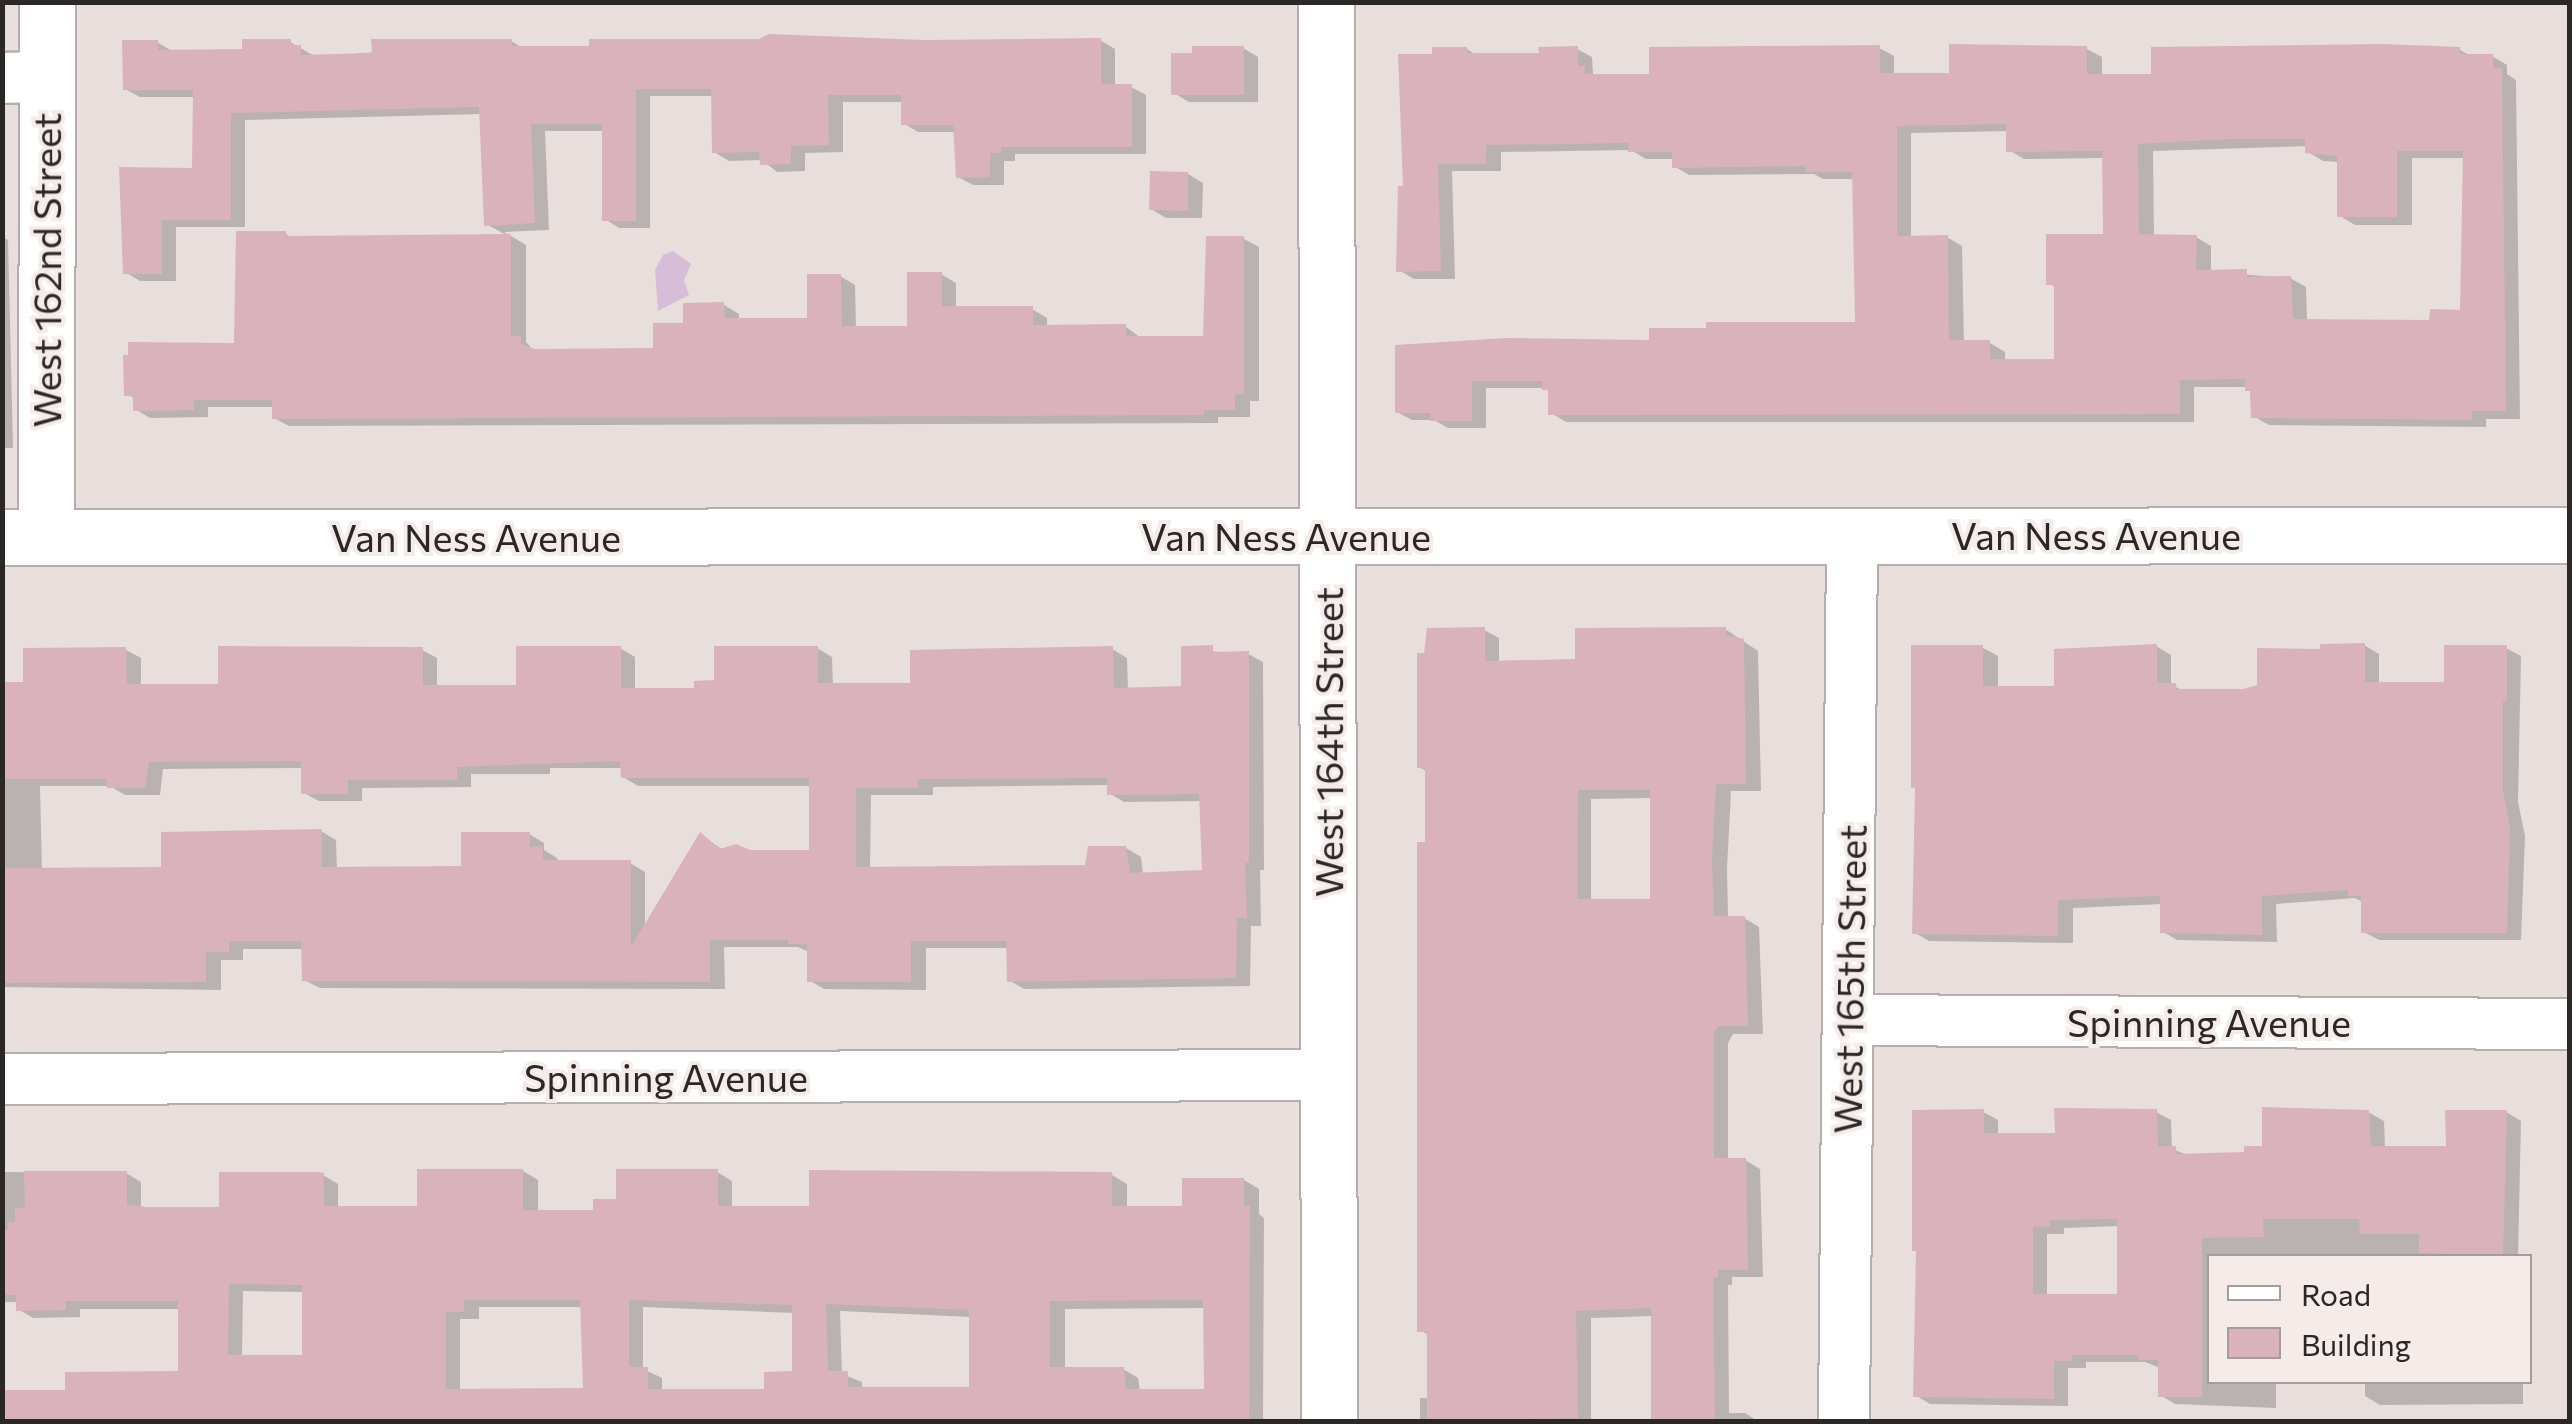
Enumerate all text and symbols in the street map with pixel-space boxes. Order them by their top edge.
street label: West 162nd Street [23,113,69,427]
street label: Van Ness Avenue [1951,512,2241,558]
street label: Van Ness Avenue [1141,513,1431,559]
street label: Van Ness Avenue [331,514,621,560]
street label: West 164th Street [1305,587,1351,897]
street label: West 165th Street [1824,824,1874,1134]
street label: Spinning Avenue [2067,999,2351,1045]
street label: Spinning Avenue [524,1054,808,1100]
legend [2207,1254,2532,1384]
text: Road [2301,1275,2371,1312]
text: Building [2301,1325,2411,1362]

